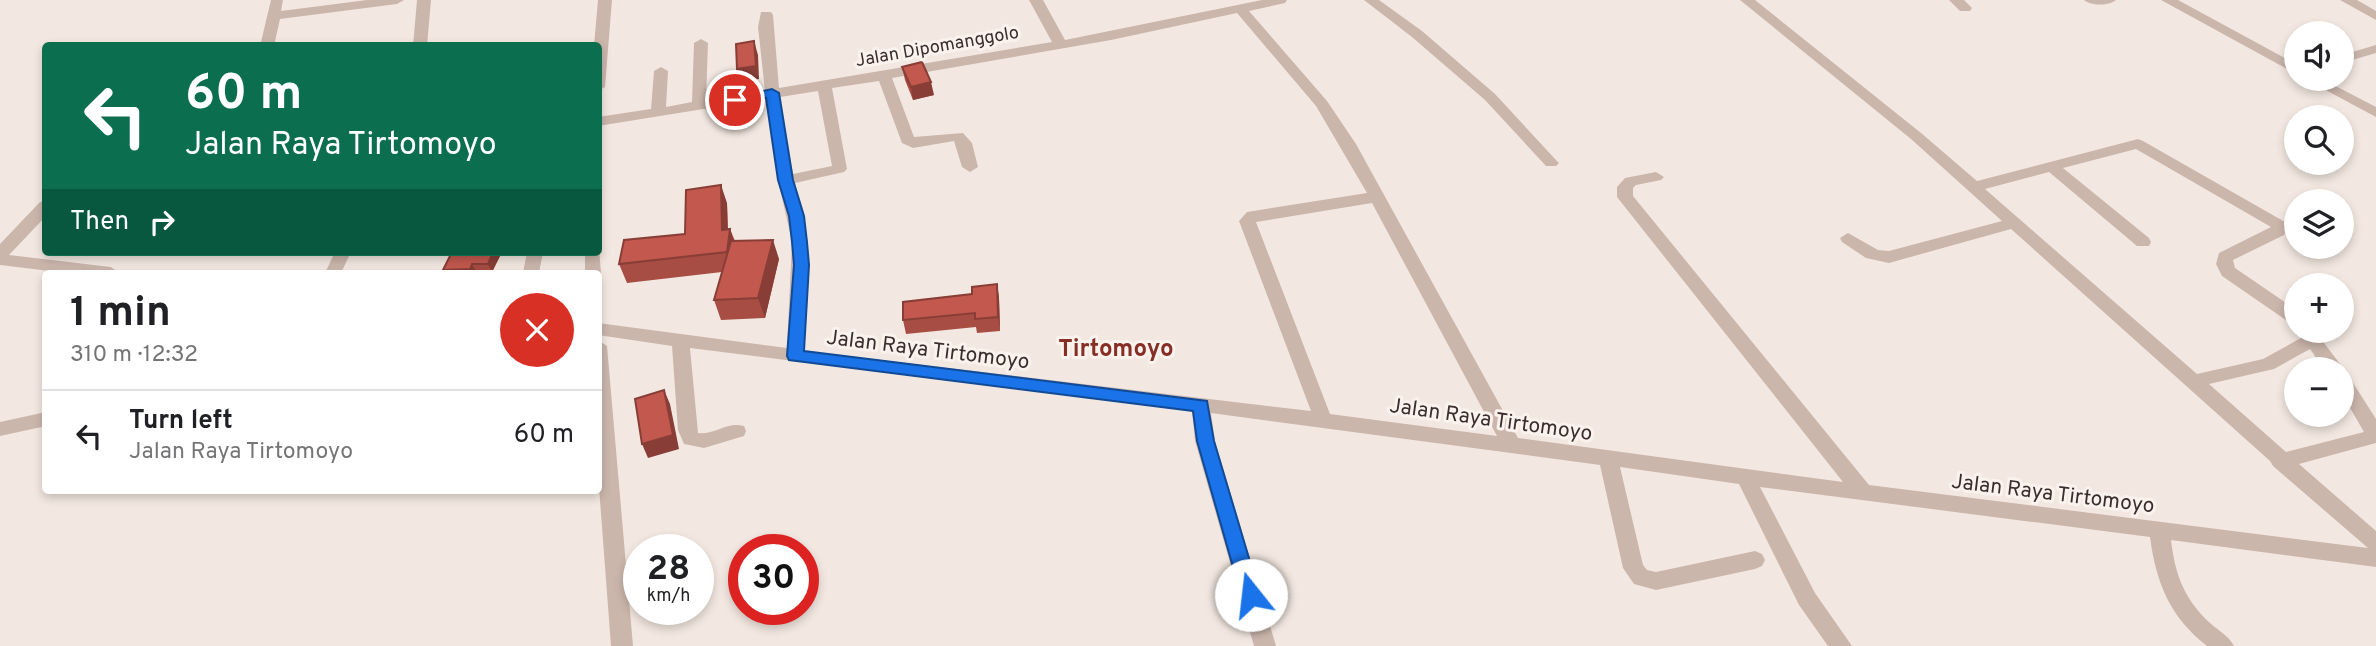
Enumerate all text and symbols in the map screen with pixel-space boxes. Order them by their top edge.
map controls [2284,21,2354,427]
button: sound [2284,21,2354,91]
street label: Jalan Dipomanggolo [854,22,1021,73]
text: 60 m [185,65,303,127]
icon: left [70,70,161,161]
pin [705,70,765,130]
icon: arrive [716,81,754,119]
button: search [2284,105,2354,175]
text: Jalan Raya Tirtomoyo [185,126,497,166]
button: layers [2284,189,2354,259]
icon: right [143,203,181,241]
text: Then [70,206,129,239]
button: + [2284,273,2354,343]
text: 1 min [70,288,171,341]
button: close [500,293,574,367]
street label: Jalan Raya Tirtomoyo [825,325,1031,376]
district label: Tirtomoyo [1058,335,1174,365]
text: 310 m · 12:32 [70,341,198,370]
button: − [2284,357,2354,427]
street label: Jalan Raya Tirtomoyo [1388,393,1594,448]
text: Turn left [129,405,233,438]
icon: left [70,417,108,455]
text: 60 m [514,419,574,452]
text: Jalan Raya Tirtomoyo [129,438,353,467]
street label: Jalan Raya Tirtomoyo [1950,469,2156,520]
speed limit sign: 30 [728,534,819,625]
text: 28 [647,548,690,592]
position arrow [1214,558,1288,632]
text: km/h [647,585,690,608]

